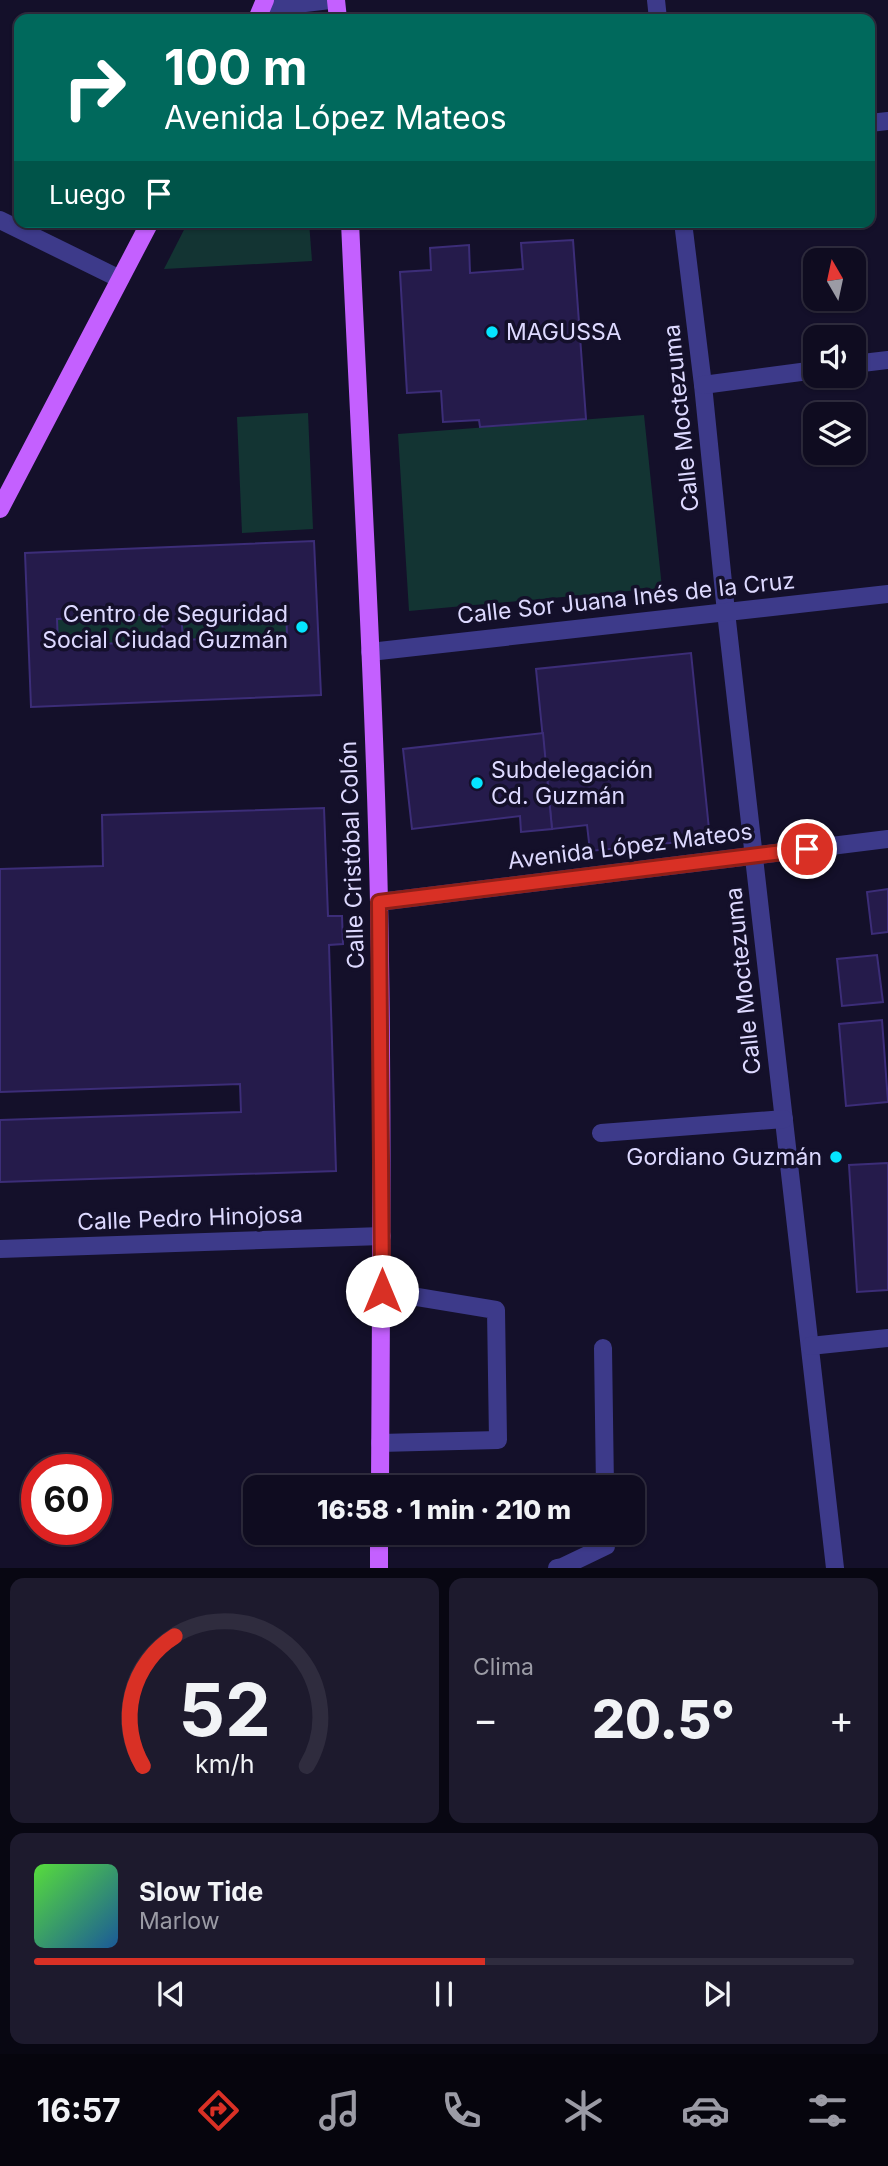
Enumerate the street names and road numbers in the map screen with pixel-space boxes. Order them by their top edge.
street label: Calle Moctezuma [657,323,705,513]
street label: Calle Sor Juana Inés de la Cruz [456,566,796,630]
street label: Calle Cristóbal Colón [334,740,370,970]
street label: Avenida López Mateos [506,817,754,875]
street label: Calle Moctezuma [719,886,767,1076]
street label: Calle Pedro Hinojosa [77,1200,303,1236]

